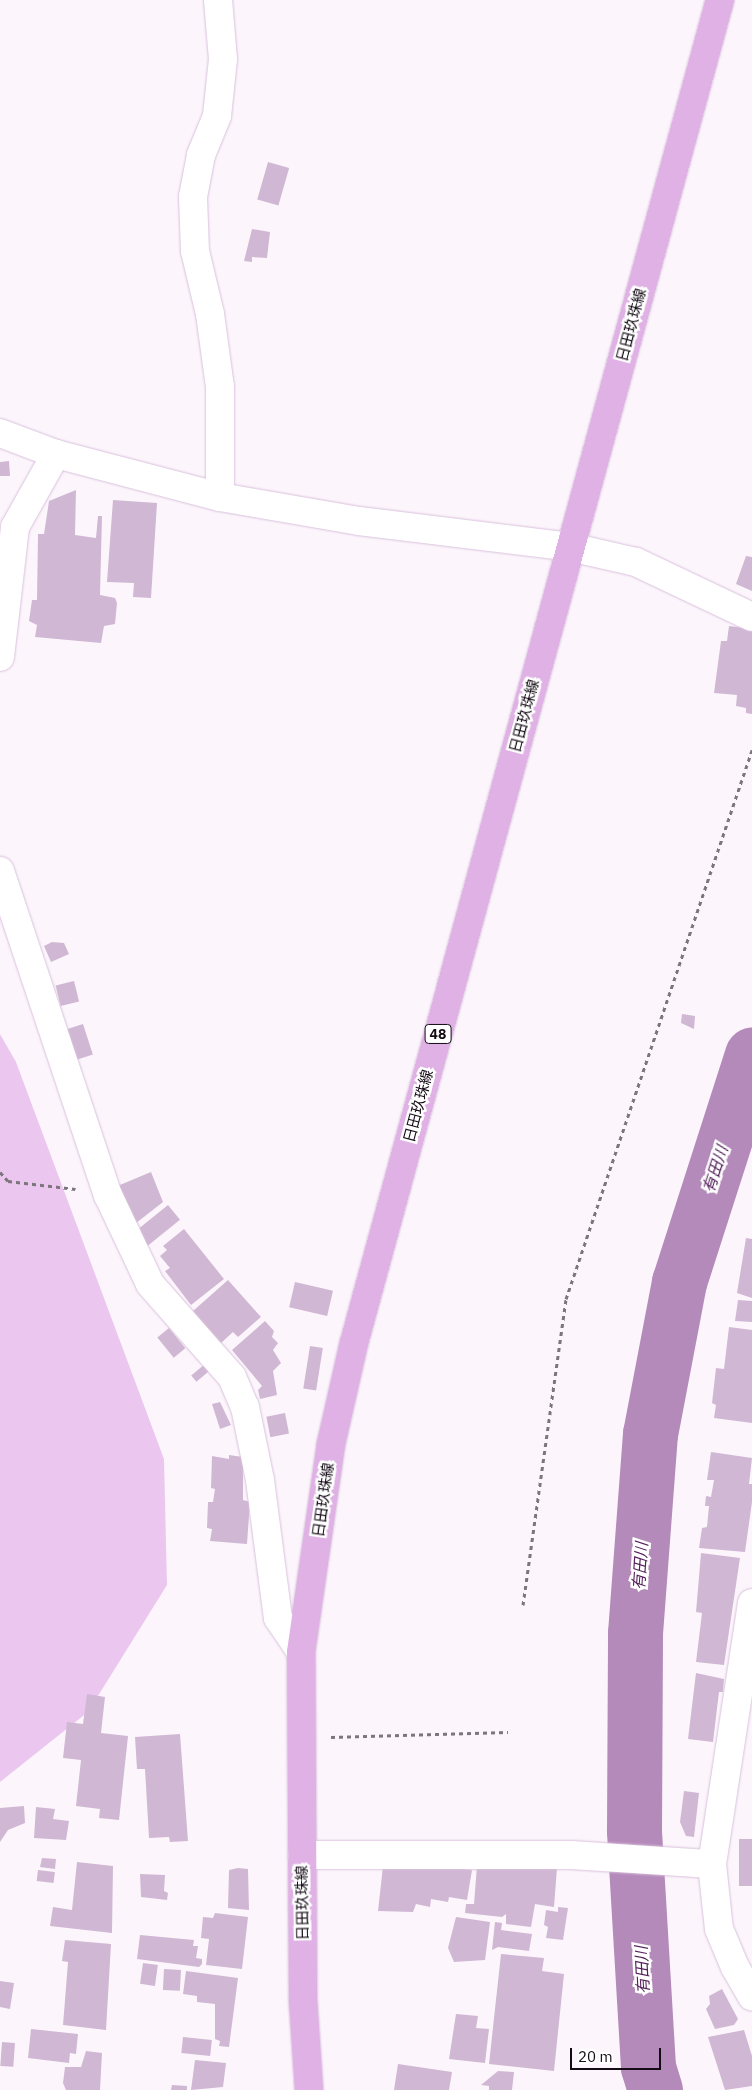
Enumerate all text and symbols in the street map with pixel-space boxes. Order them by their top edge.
street label: 日田玖珠線 [613,286,649,364]
street label: 日田玖珠線 [506,677,542,755]
road number: 48 [424,1022,452,1046]
street label: 日田玖珠線 [400,1067,436,1145]
water label: 有田川 [698,1143,732,1195]
street label: 日田玖珠線 [309,1462,337,1538]
water label: 有田川 [629,1541,651,1591]
street label: 日田玖珠線 [292,1865,312,1941]
water label: 有田川 [631,1946,653,1994]
scale bar [572,2038,663,2070]
text: 20 m [578,2047,613,2066]

